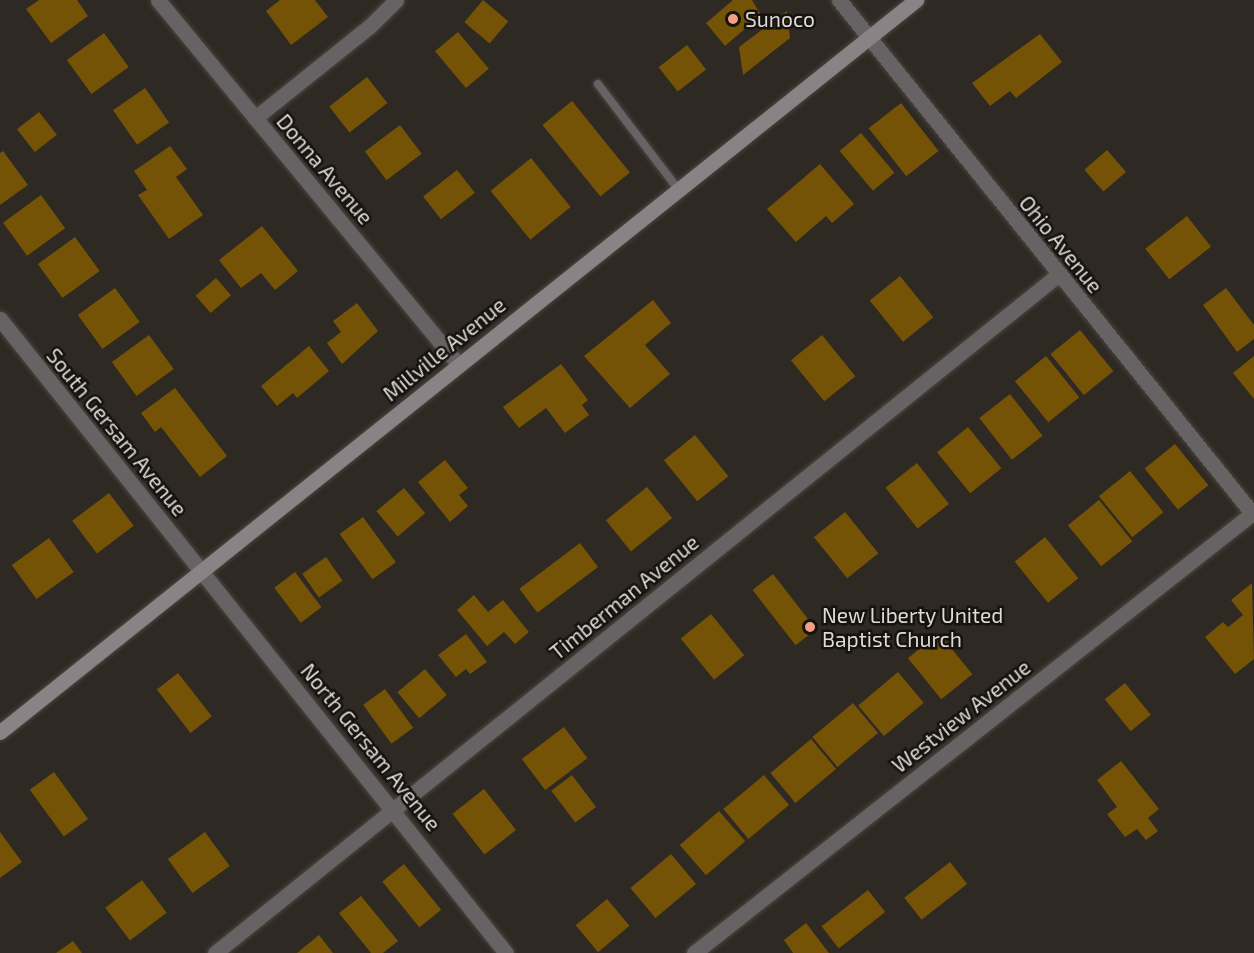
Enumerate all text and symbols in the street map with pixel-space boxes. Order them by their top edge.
place label: Sunoco [745,6,815,32]
marker: Sunoco [726,12,740,26]
street label: Donna Avenue [271,108,379,230]
street label: Ohio Avenue [1014,190,1108,298]
street label: Millville Avenue [377,292,511,406]
street label: South Gersam Avenue [41,343,193,521]
street label: Timberman Avenue [544,529,704,665]
place label: New Liberty United Baptist Church [822,602,1004,652]
marker: New Liberty United Baptist Church [803,620,817,634]
street label: Westview Avenue [886,654,1036,778]
street label: North Gersam Avenue [296,658,446,836]

